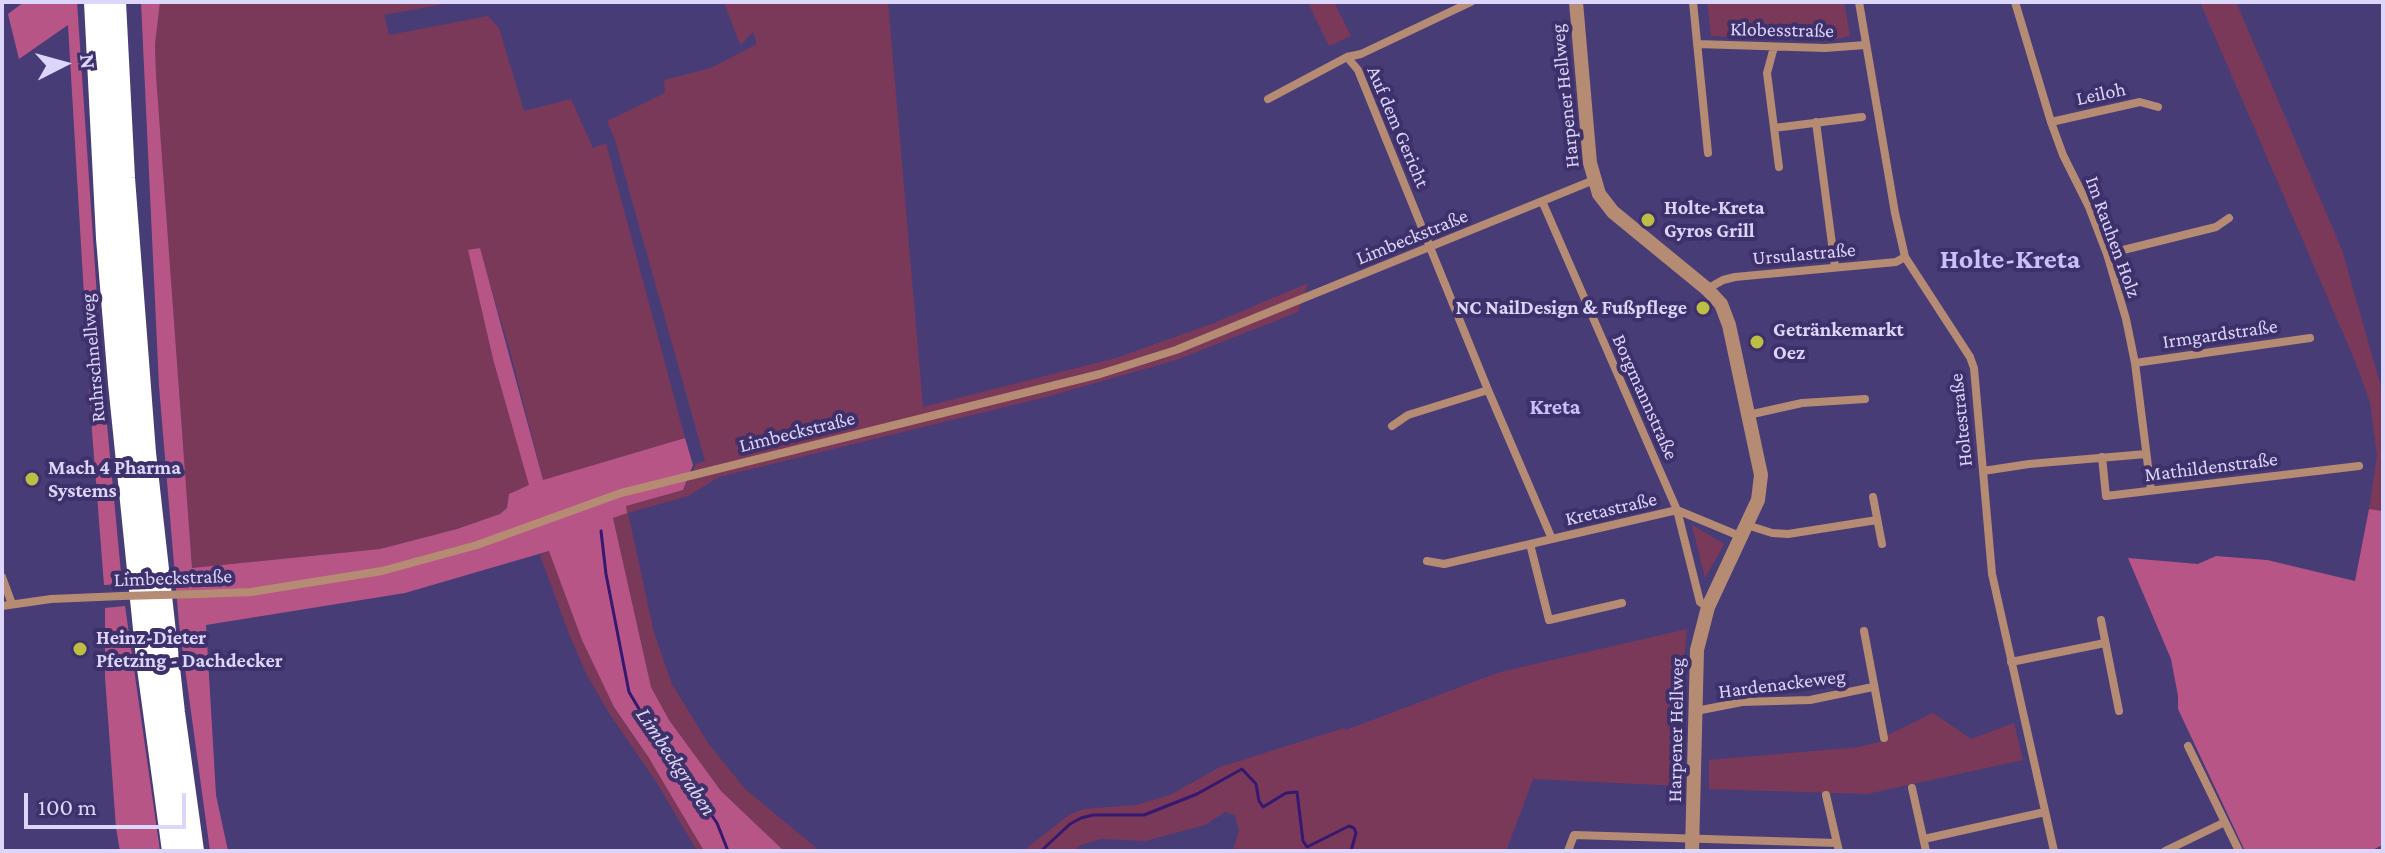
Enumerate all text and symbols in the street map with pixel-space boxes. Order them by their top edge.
street label: Klobesstraße [1730,17,1834,43]
street label: Harpener Hellweg [1546,23,1584,169]
north arrow [24,24,104,104]
text: N [75,53,102,70]
street label: Auf dem Gericht [1362,63,1434,191]
street label: Leiloh [2074,77,2128,111]
street label: Im Rauhen Holz [2080,173,2146,301]
place label: Holte-Kreta Gyros Grill [1664,196,1764,243]
street label: Limbeckstraße [1353,204,1471,270]
marker: Holte-Kreta Gyros Grill [1639,211,1657,229]
street label: Ursulastraße [1752,238,1856,270]
district label: Holte-Kreta [1940,242,2080,276]
street label: Ruhrschnellweg [75,293,111,423]
place label: NC NailDesign & Fußpflege [1456,296,1687,320]
marker: NC NailDesign & Fußpflege [1694,299,1712,317]
street label: Irmgardstraße [2161,314,2279,354]
place label: Getränkemarkt Oez [1773,318,1904,365]
street label: Borgmannstraße [1607,331,1683,463]
marker: Getränkemarkt Oez [1748,333,1766,351]
street label: Holtestraße [1944,372,1978,468]
district label: Kreta [1529,394,1581,420]
street label: Limbeckstraße [737,406,857,458]
street label: Mathildenstraße [2143,447,2279,487]
place label: Mach 4 Pharma Systems [48,456,181,503]
marker: Mach 4 Pharma Systems [23,470,41,488]
street label: Kretastraße [1563,487,1659,531]
street label: Limbeckstraße [113,564,233,592]
place label: Heinz-Dieter Pfetzing - Dachdecker [96,626,283,673]
marker: Heinz-Dieter Pfetzing - Dachdecker [71,640,89,658]
street label: Harpener Hellweg [1663,658,1689,802]
street label: Hardenackeweg [1717,664,1847,704]
water label: Limbeckgraben [630,703,722,821]
scale bar [28,777,190,827]
text: 100 m [38,793,97,820]

